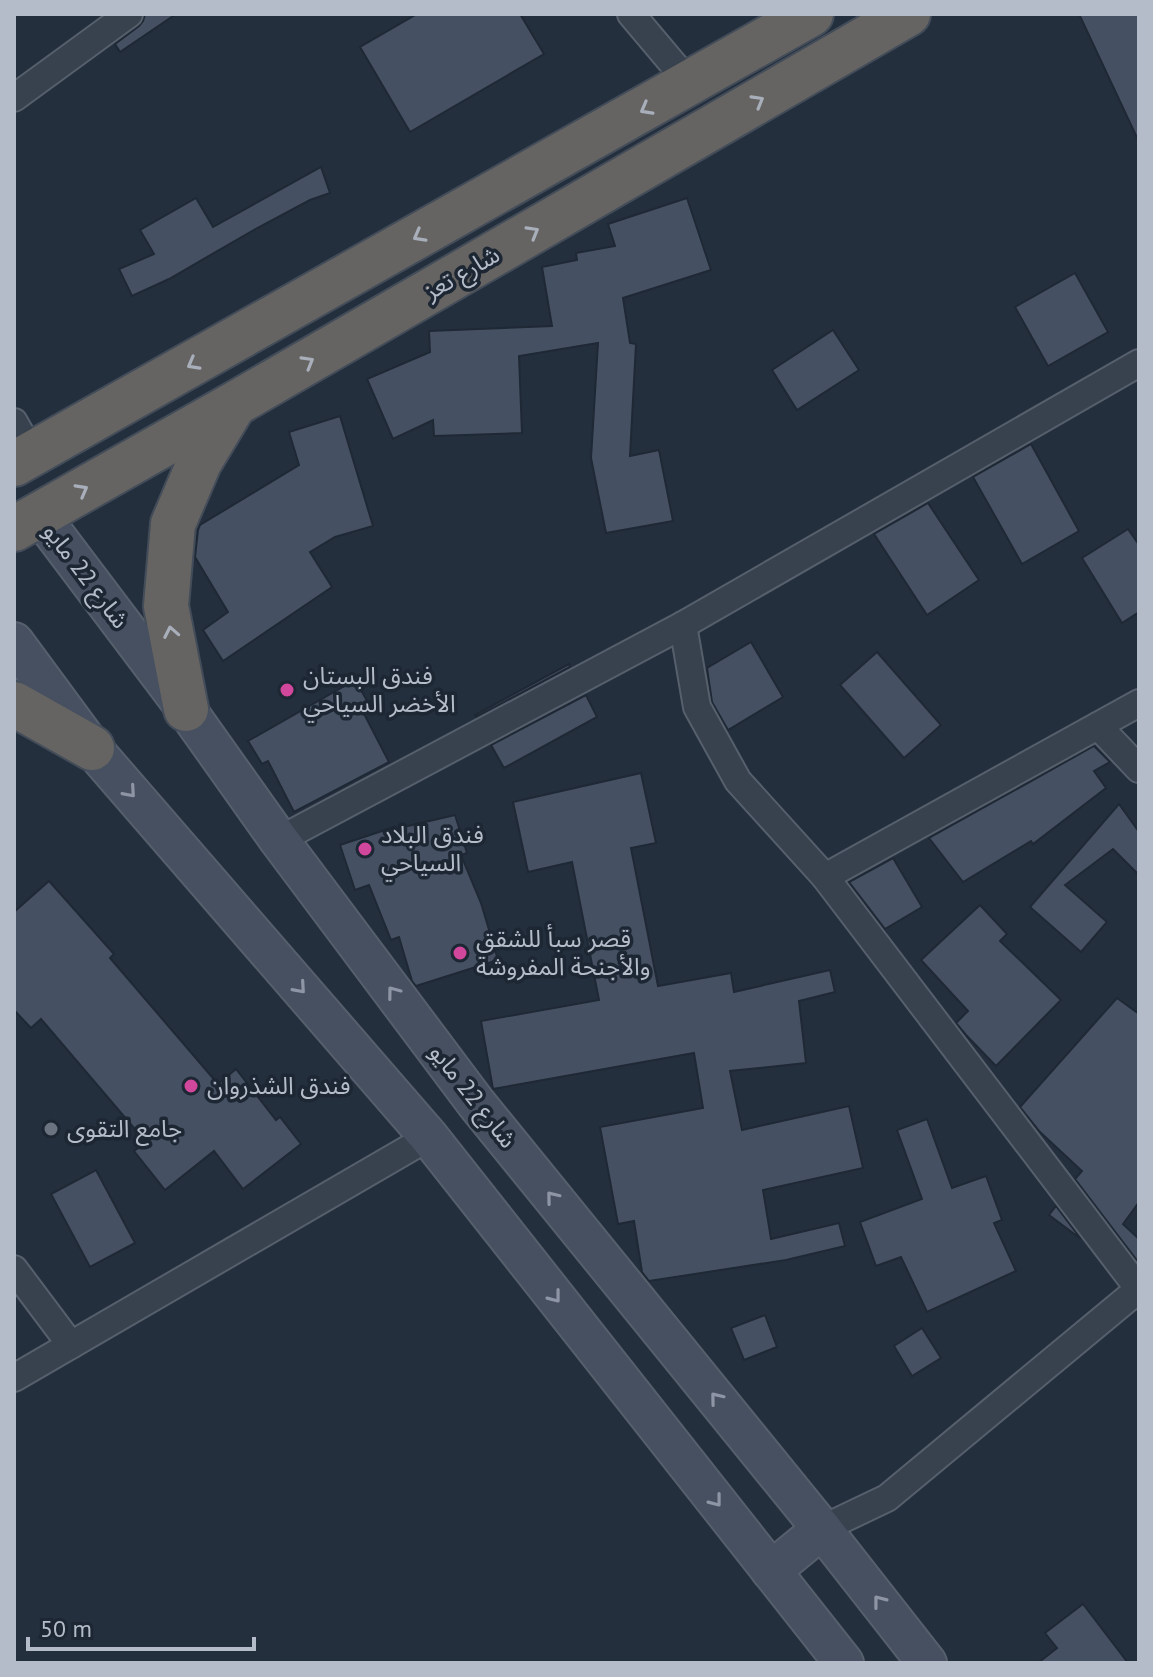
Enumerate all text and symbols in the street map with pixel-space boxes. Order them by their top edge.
one-way arrow [749,95,764,111]
one-way arrow [640,99,654,114]
one-way arrow [413,226,428,242]
one-way arrow [524,226,539,242]
street label: شارع تعز [417,239,506,309]
one-way arrow [186,354,201,369]
one-way arrow [299,356,314,372]
one-way arrow [73,484,87,500]
street label: شارع 22 مايو [35,517,136,636]
one-way arrow [163,625,180,639]
place label: فندق البستان الأخضر السياحي [303,660,456,723]
marker: فندق البستان الأخضر السياحي [278,681,296,699]
one-way arrow [120,783,135,797]
place label: فندق البلاد السياحي [381,819,484,882]
marker: فندق البلاد السياحي [356,840,374,858]
place label: قصر سبأ للشقق والأجنحة المفروشة [476,923,651,982]
marker: قصر سبأ للشقق والأجنحة المفروشة [451,944,469,962]
one-way arrow [291,979,305,994]
one-way arrow [388,986,402,1000]
street label: شارع 22 مايو [421,1037,524,1155]
place label: فندق الشذروان [207,1070,351,1101]
marker: فندق الشذروان [182,1077,200,1095]
place label: جامع التقوى [67,1113,182,1146]
marker: جامع التقوى [42,1120,60,1138]
one-way arrow [548,1191,562,1206]
one-way arrow [545,1288,560,1302]
one-way arrow [712,1393,726,1408]
one-way arrow [706,1492,721,1506]
one-way arrow [874,1595,888,1610]
scale bar [28,1601,254,1651]
text: 50 m [40,1613,92,1644]

